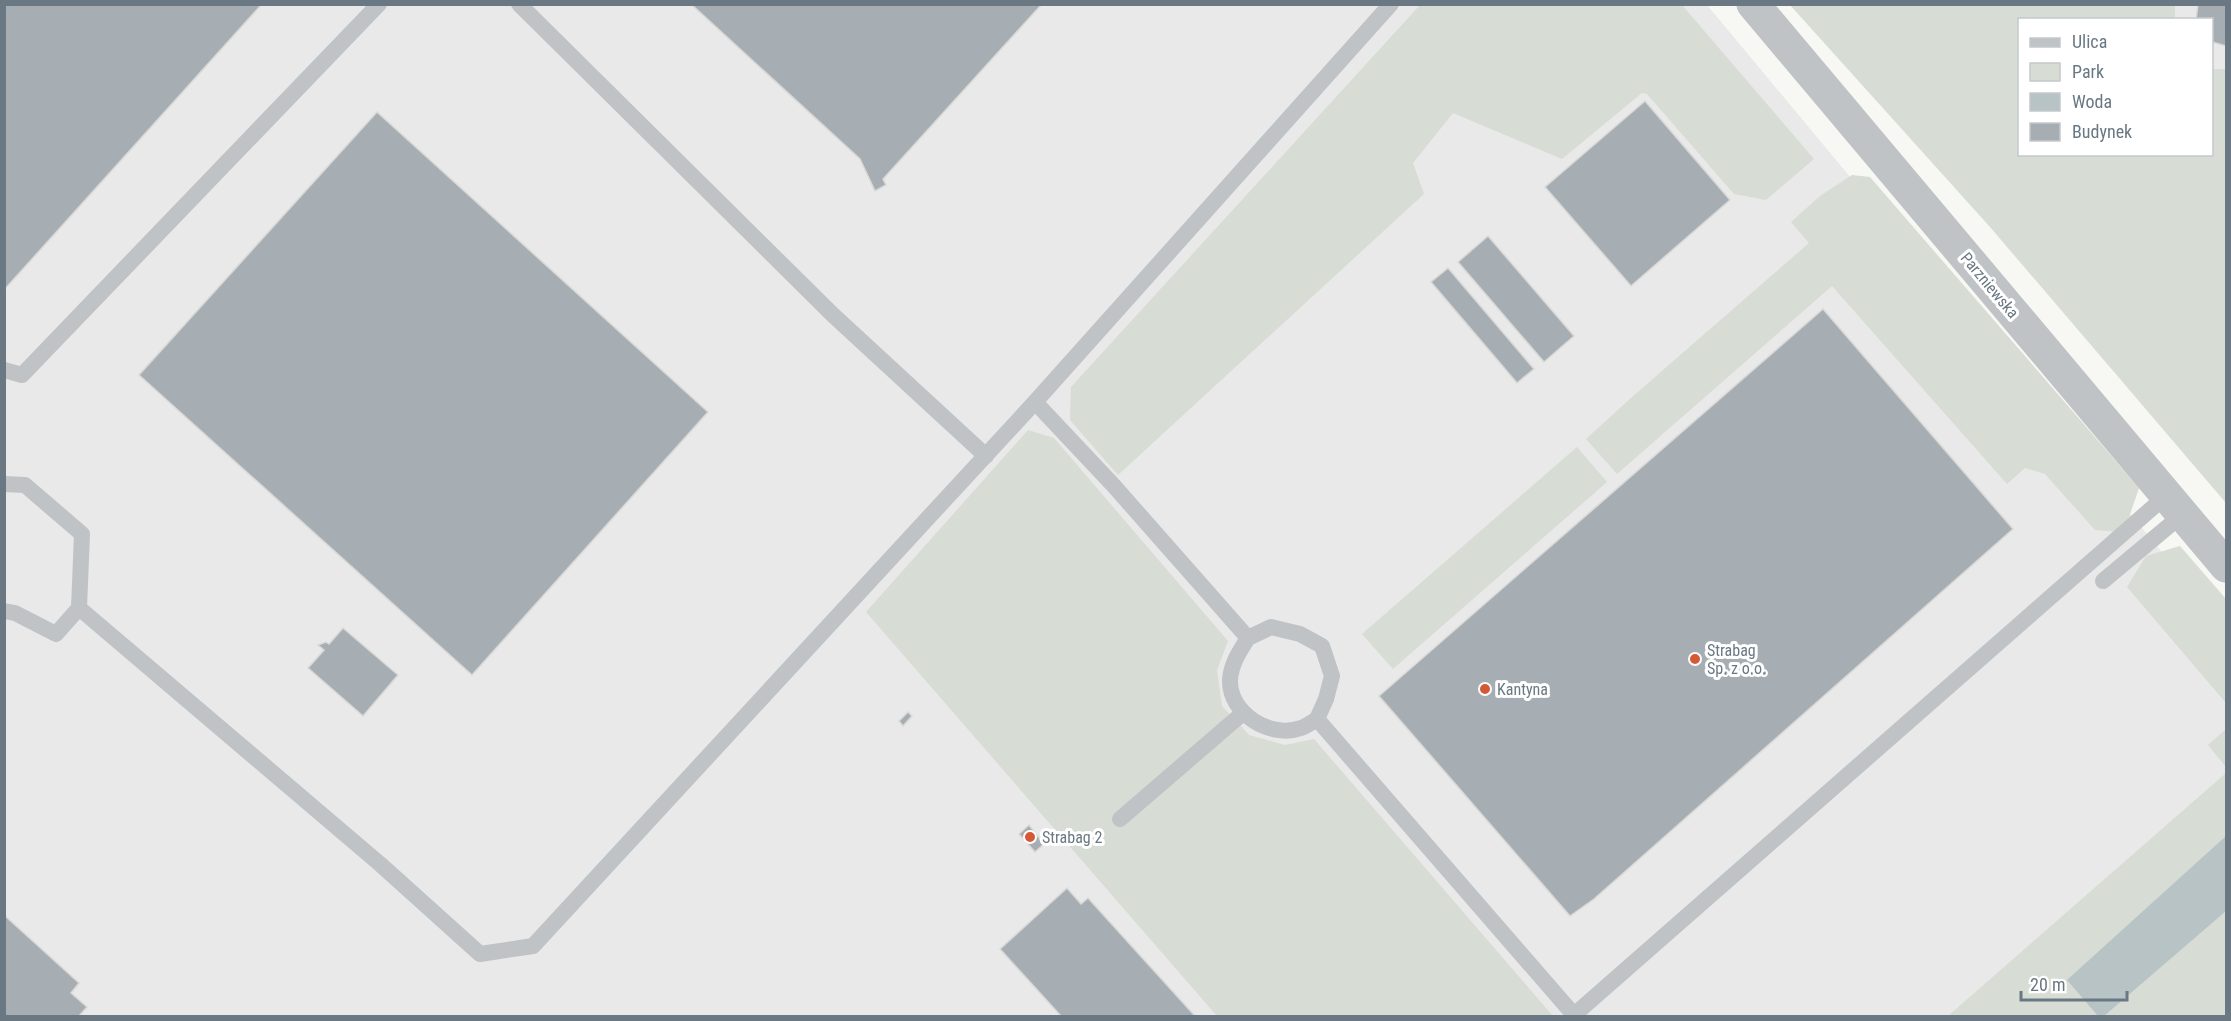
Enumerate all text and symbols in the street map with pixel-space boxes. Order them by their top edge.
legend [2018,18,2213,156]
text: Ulica [2072,31,2107,52]
text: Park [2072,61,2104,82]
text: Woda [2072,91,2112,112]
text: Budynek [2072,121,2132,142]
street label: Parzniewska [1957,249,2023,322]
place label: Strabag Sp. z o.o. [1707,641,1766,678]
marker: Strabag Sp. z o.o. [1688,652,1702,666]
place label: Kantyna [1497,680,1548,699]
marker: Kantyna [1478,682,1492,696]
place label: Strabag 2 [1042,828,1102,847]
marker: Strabag 2 [1023,830,1037,844]
scale bar [2021,964,2128,1002]
text: 20 m [2030,974,2065,995]

